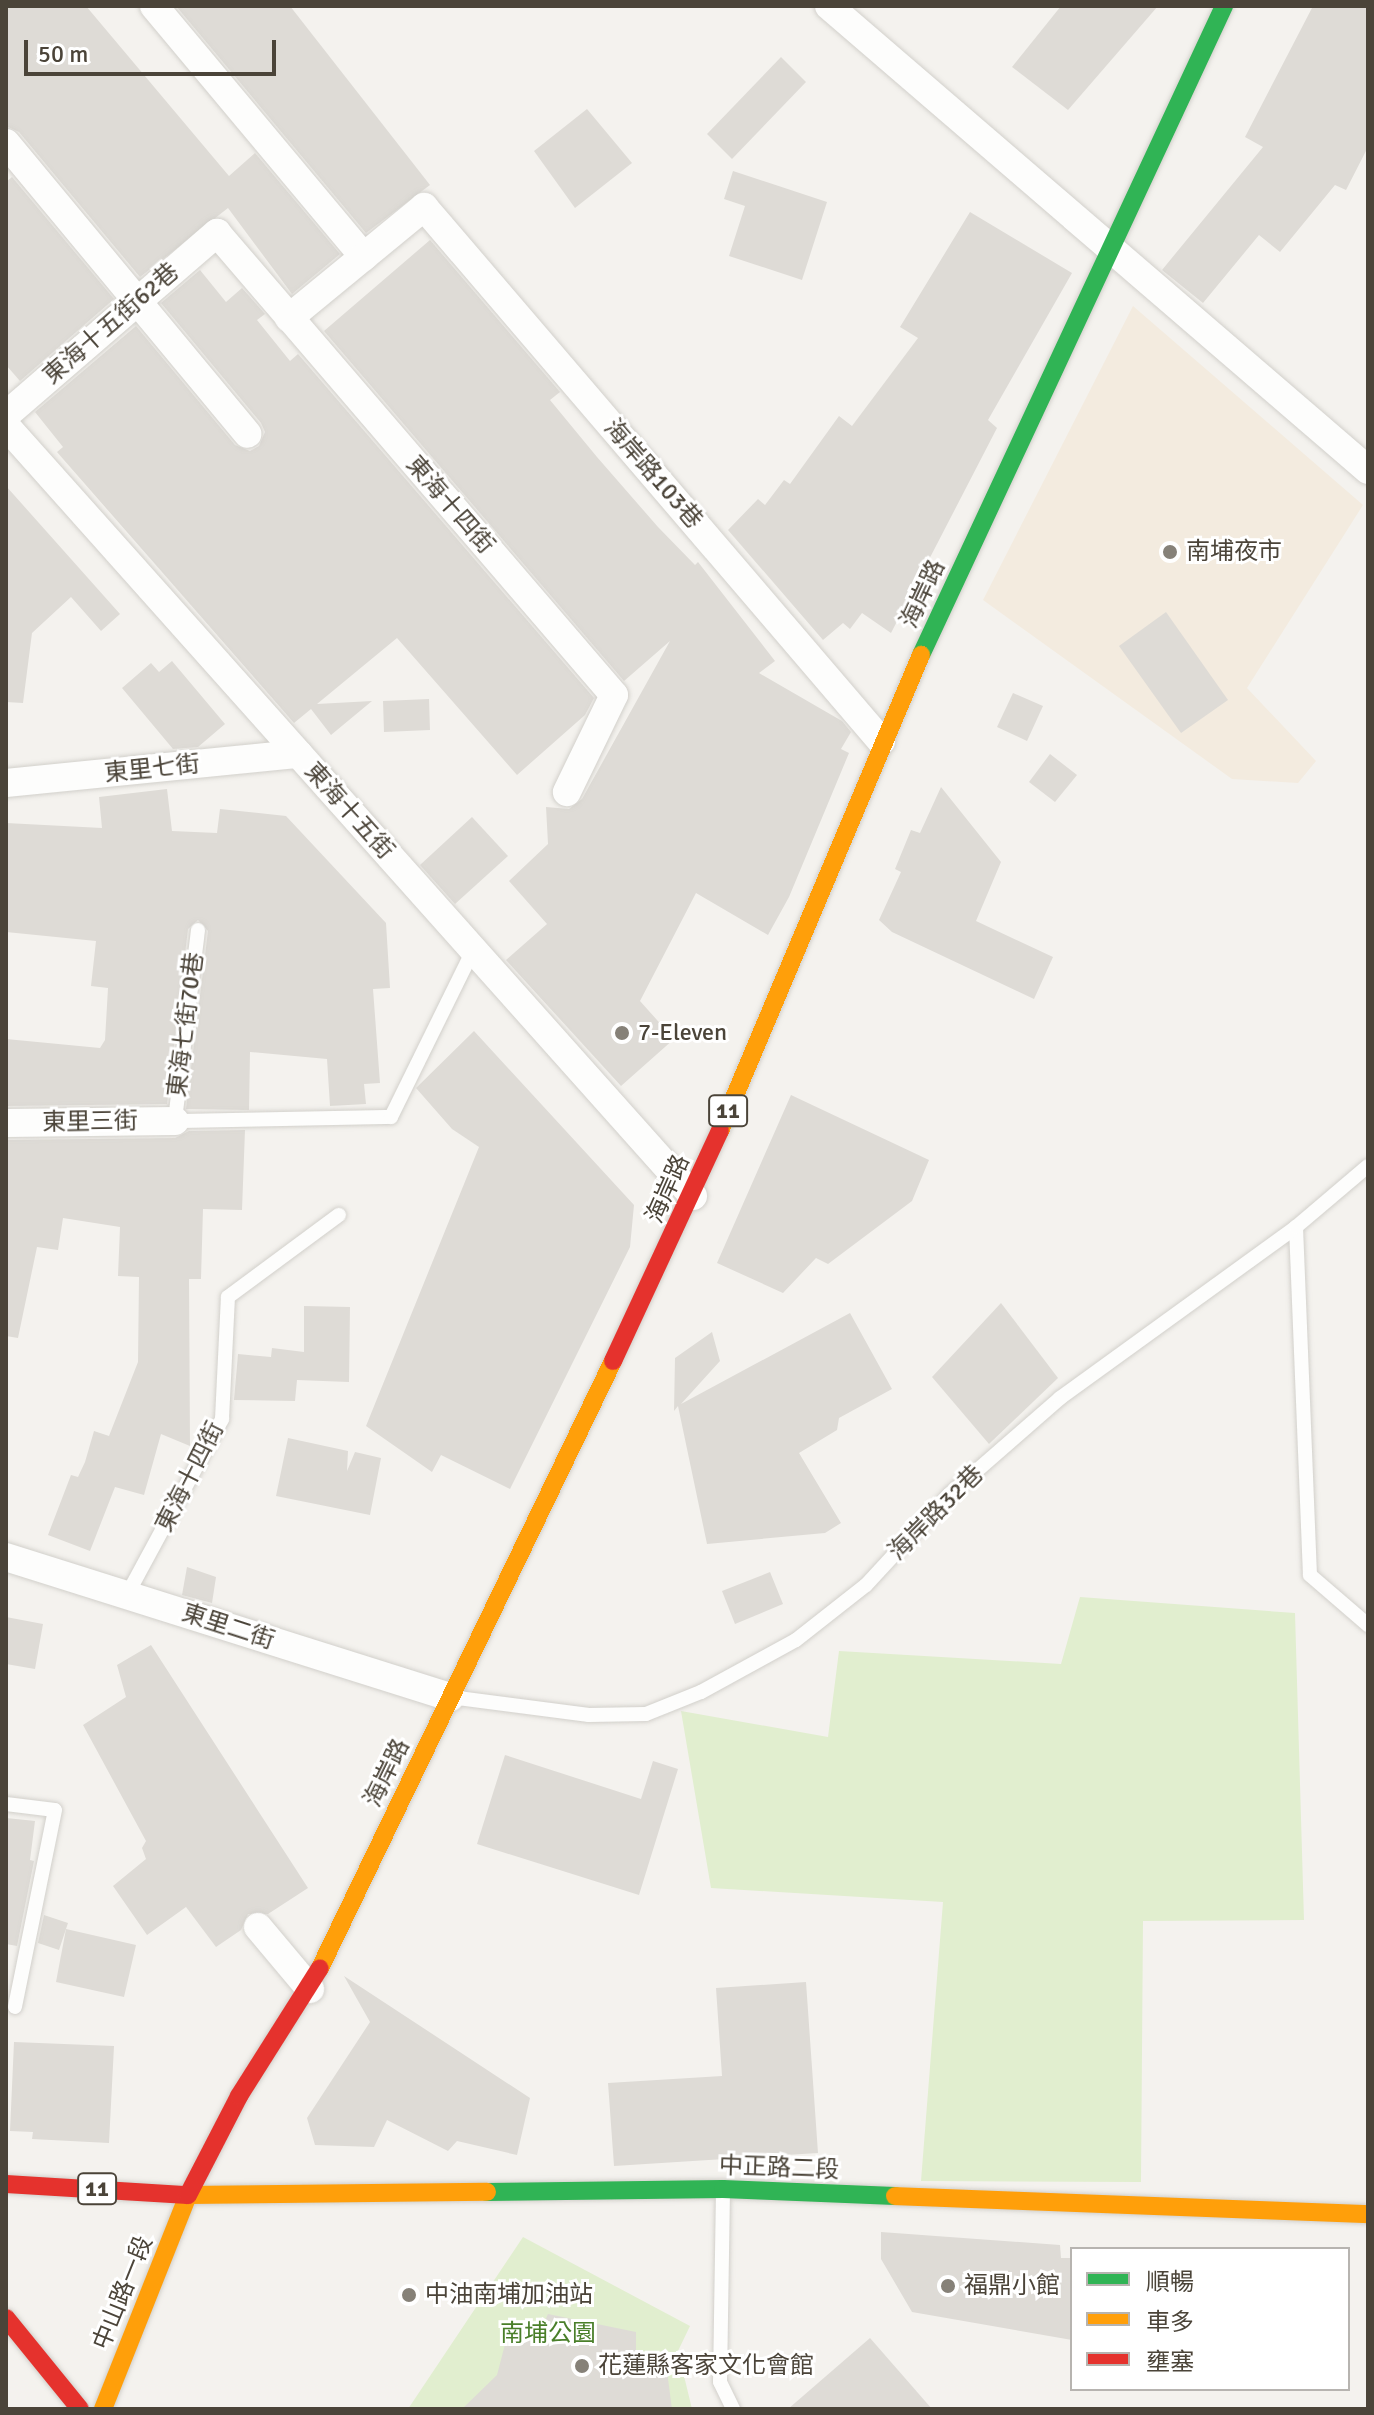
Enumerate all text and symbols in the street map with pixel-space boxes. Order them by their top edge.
scale bar [28,24,280,74]
text: 50 m [38,39,88,69]
street label: 東海十五街62巷 [37,257,185,391]
street label: 海岸路103巷 [598,414,708,534]
street label: 東海十四街 [400,450,500,560]
place label: 南埔夜市 [1186,538,1282,566]
marker: 南埔夜市 [1161,543,1179,561]
street label: 海岸路 [895,555,951,633]
street label: 東里七街 [103,750,201,788]
street label: 東海十五街 [298,757,400,865]
street label: 東海七街70巷 [163,951,209,1099]
place label: 7-Eleven [638,1019,727,1047]
marker: 7-Eleven [613,1024,631,1042]
road number: 11 [708,1093,748,1129]
street label: 東里三街 [42,1107,138,1137]
street label: 海岸路 [640,1150,696,1228]
street label: 東海十四街 [150,1417,230,1537]
street label: 海岸路32巷 [883,1460,989,1566]
street label: 東里二街 [178,1598,278,1656]
street label: 海岸路 [358,1734,416,1812]
street label: 中正路二段 [719,2152,839,2184]
road number: 11 [77,2171,117,2207]
street label: 中山路一段 [87,2232,159,2354]
legend [1070,2247,1350,2391]
text: 順暢 [1146,2267,1194,2297]
place label: 福鼎小館 [964,2272,1060,2300]
marker: 福鼎小館 [939,2277,957,2295]
place label: 中油南埔加油站 [425,2281,593,2309]
marker: 中油南埔加油站 [400,2286,418,2304]
text: 車多 [1146,2307,1194,2337]
park label: 南埔公園 [500,2320,596,2348]
text: 壅塞 [1146,2347,1194,2377]
place label: 花蓮縣客家文化會館 [598,2352,814,2380]
marker: 花蓮縣客家文化會館 [573,2357,591,2375]

